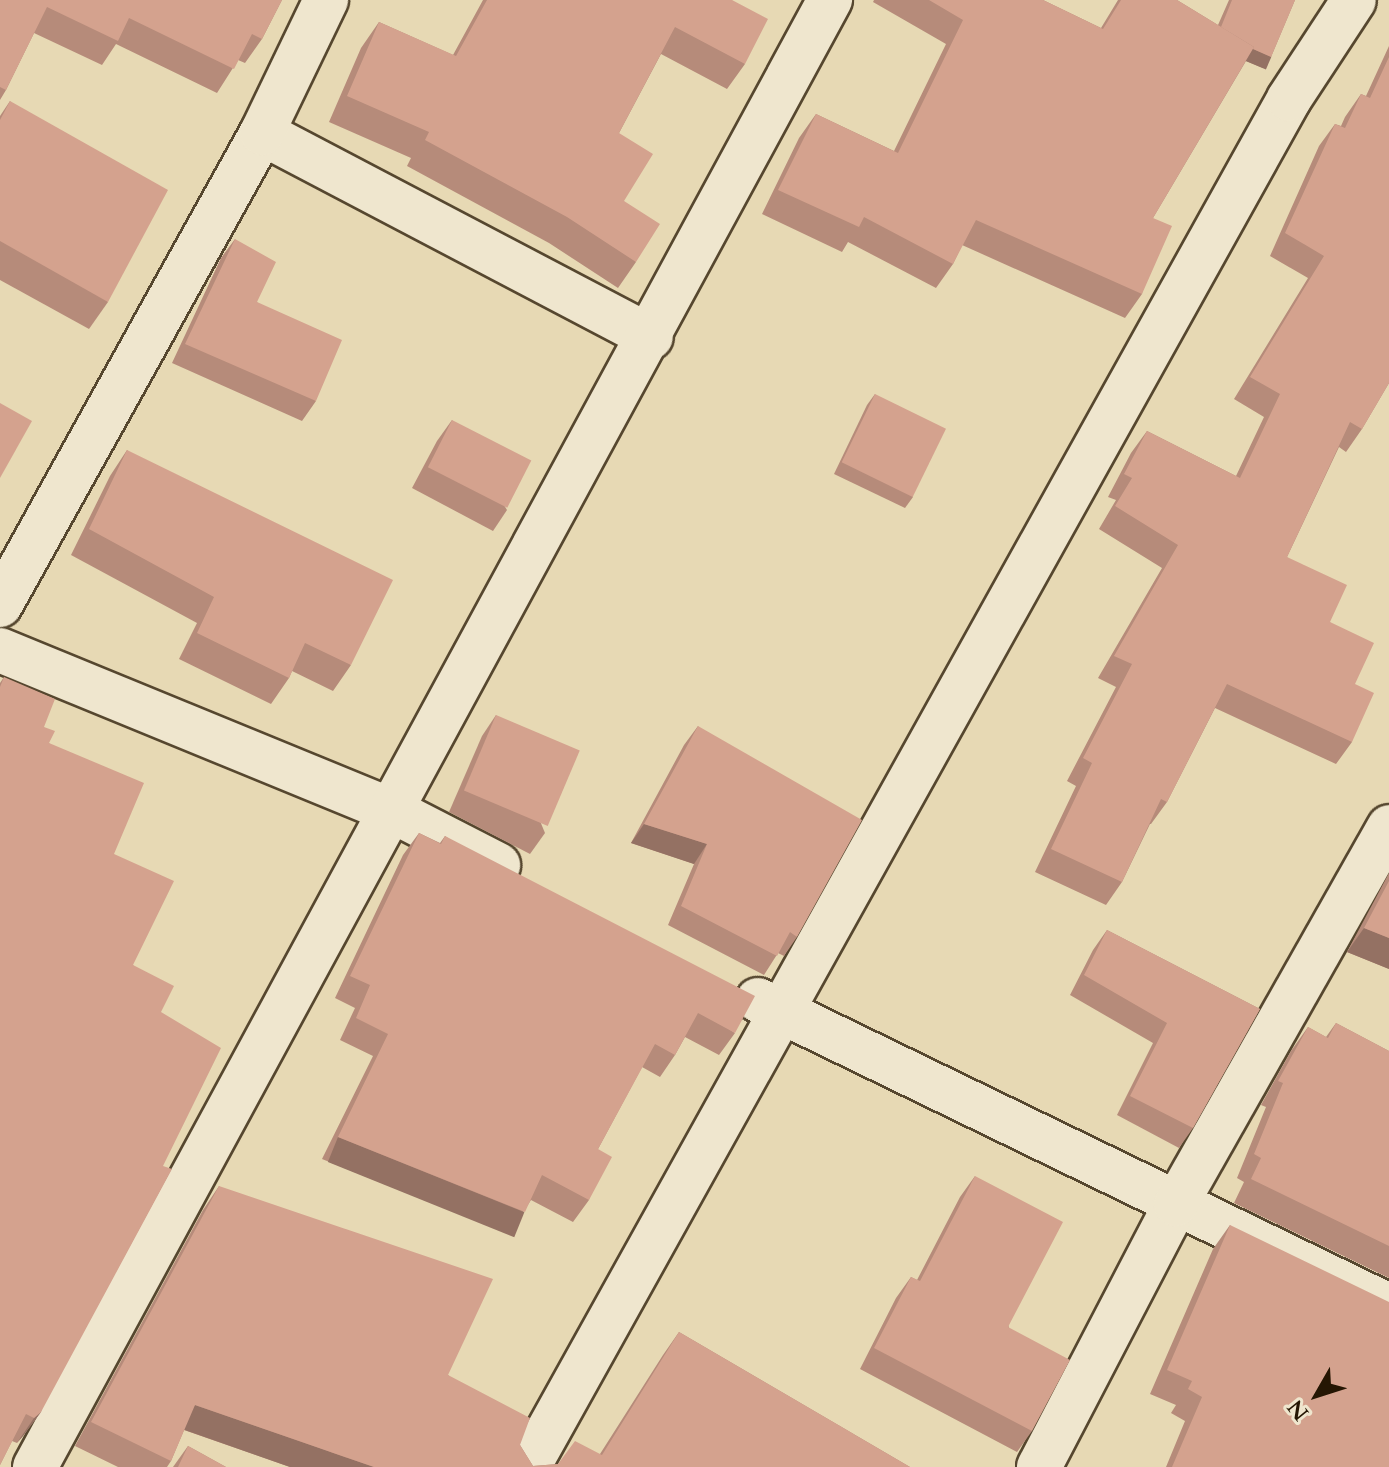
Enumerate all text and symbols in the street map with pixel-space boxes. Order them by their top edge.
north arrow [1277,1355,1357,1435]
text: N [1281,1393,1316,1427]

